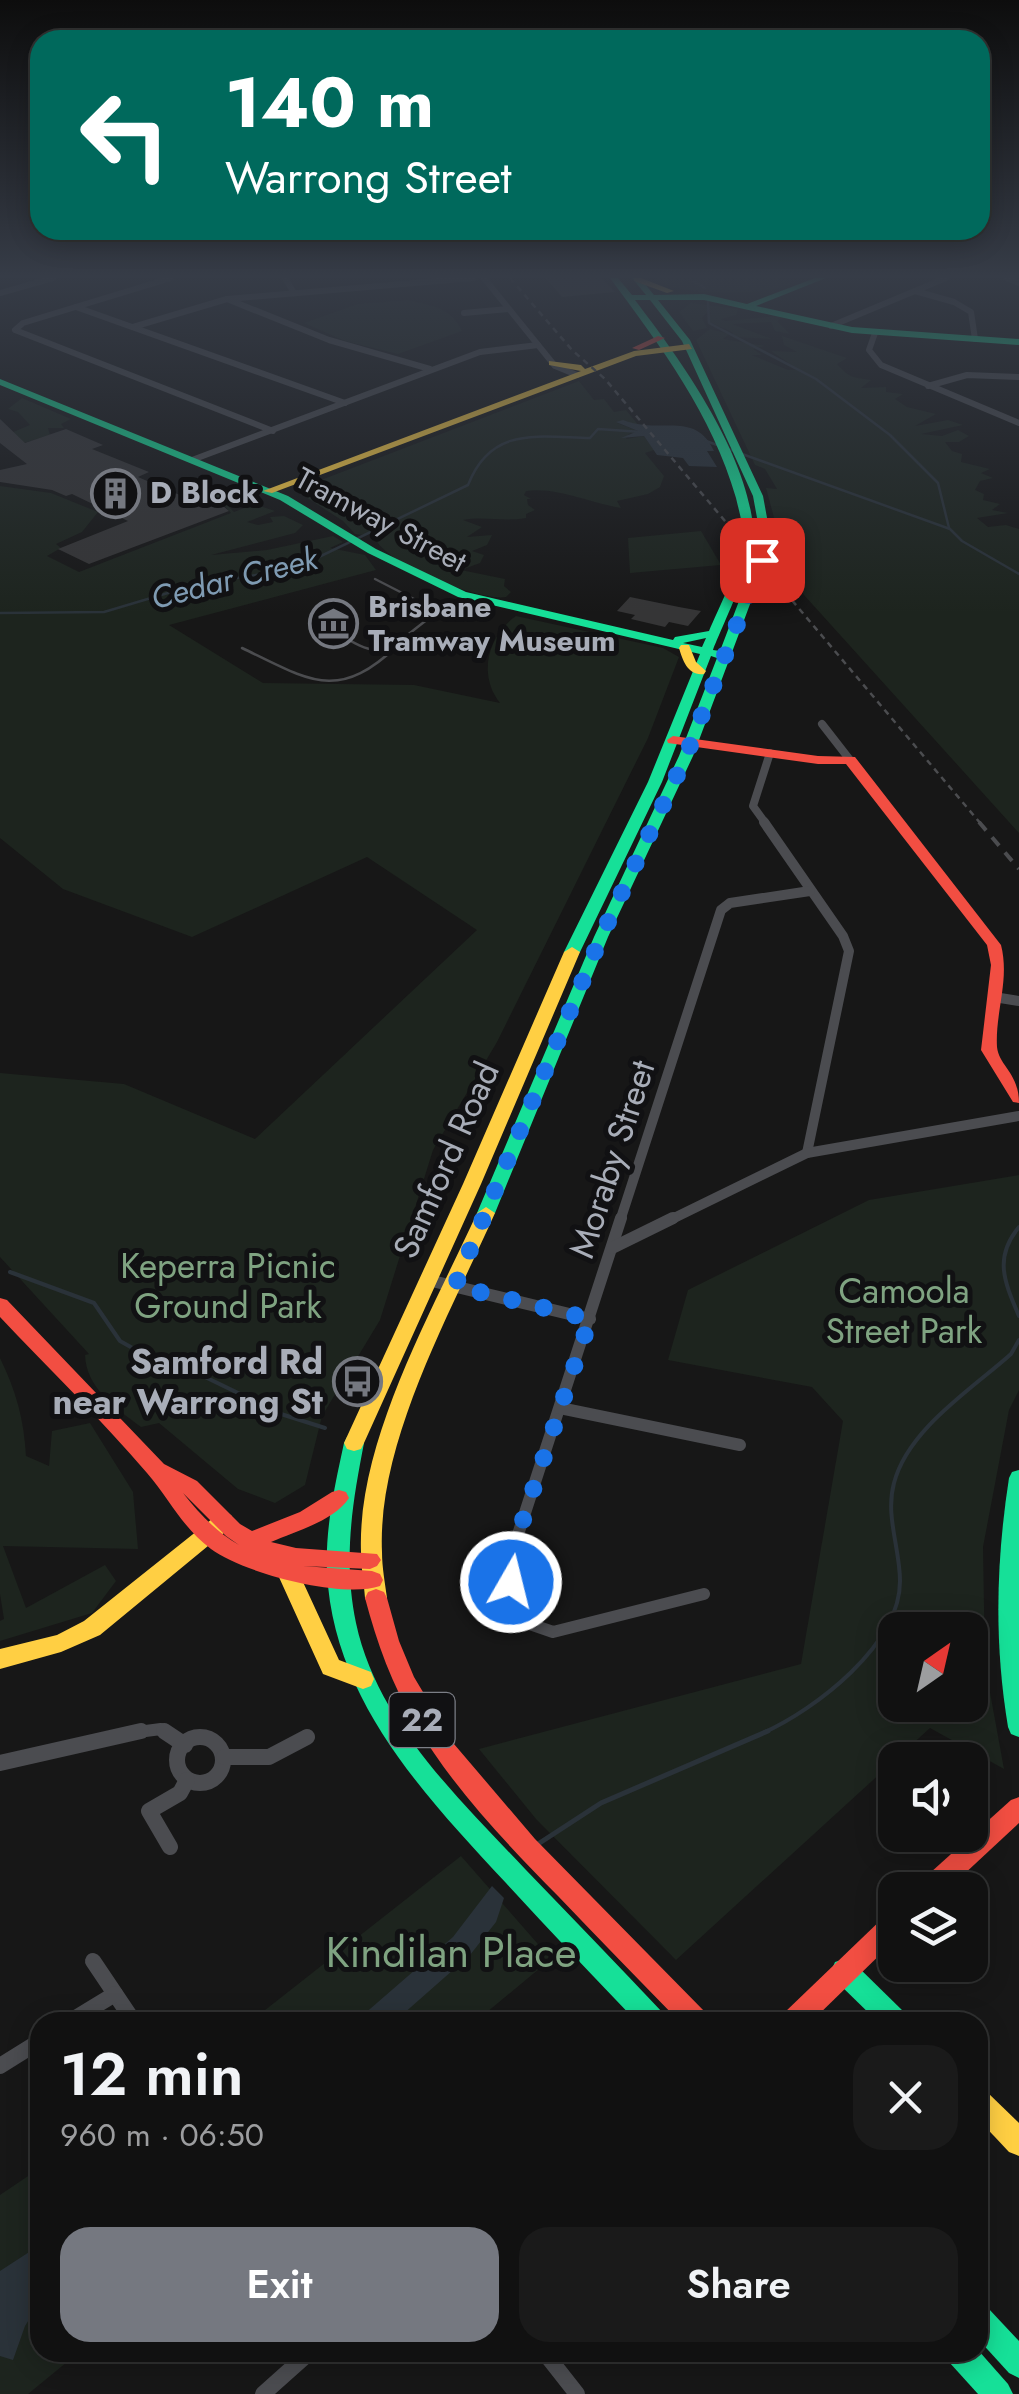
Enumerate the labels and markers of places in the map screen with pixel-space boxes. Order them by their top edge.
building icon: D Block [89,467,141,519]
place label: D Block [150,471,260,514]
pin [720,518,805,603]
place label: Brisbane Tramway Museum [368,585,616,662]
museum icon: Brisbane Tramway Museum [307,598,359,650]
place label: Samford Rd near Warrong St [53,1337,323,1427]
bus stop icon: Samford Rd near Warrong St [332,1356,384,1408]

